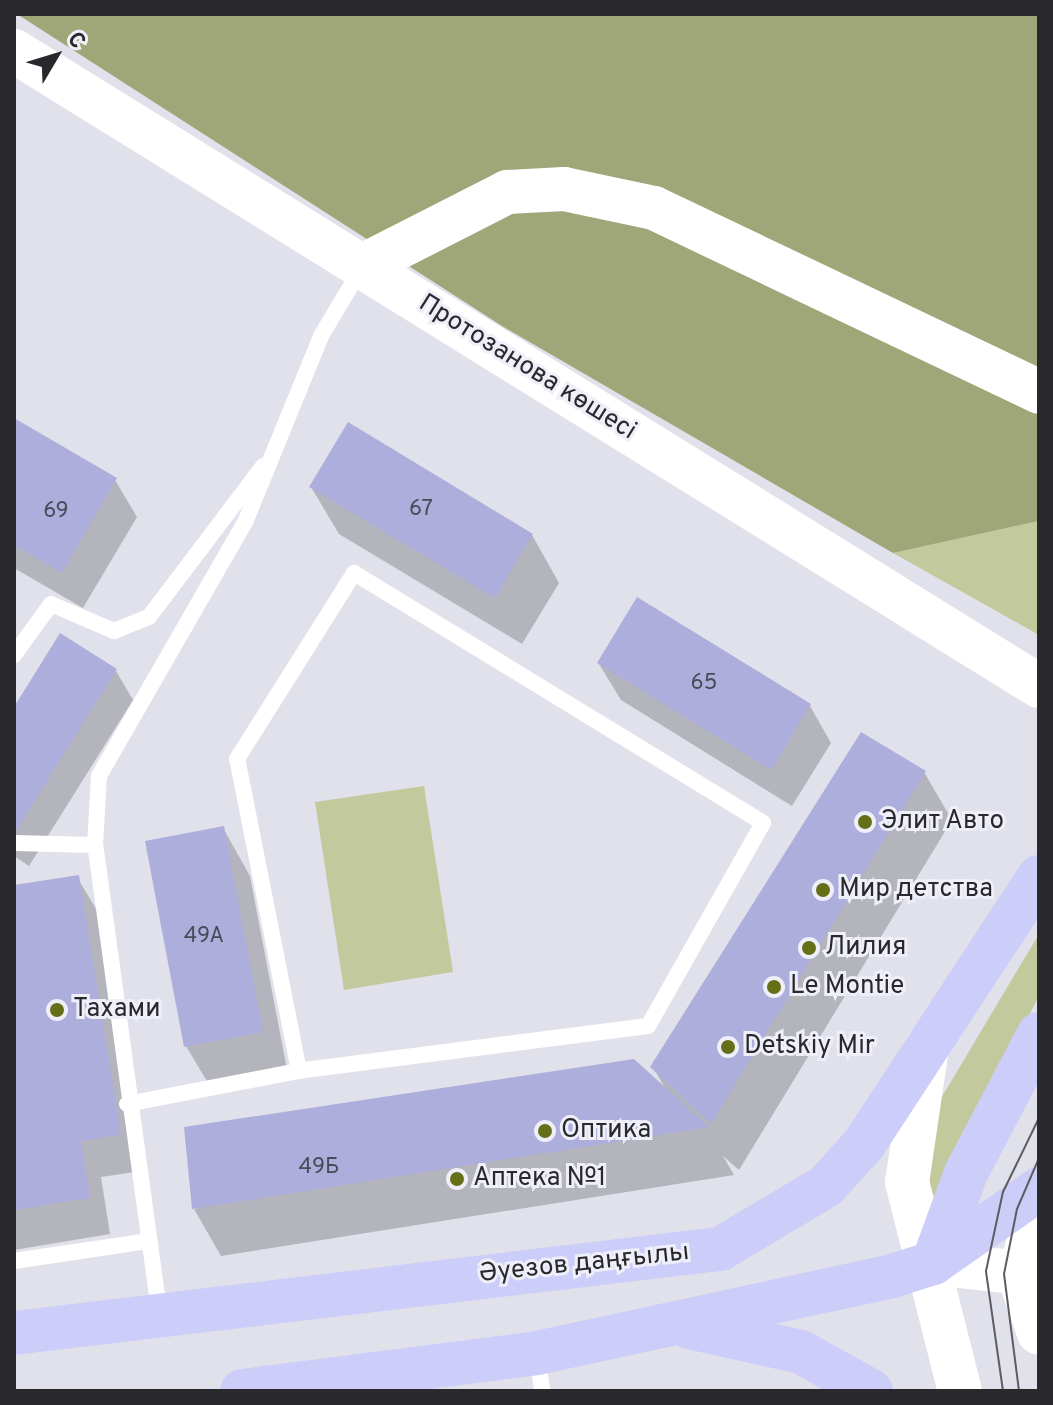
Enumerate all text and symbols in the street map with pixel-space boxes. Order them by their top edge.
north arrow [16,16,96,96]
text: С [60,27,90,55]
street label: Протозанова көшесі [412,288,642,448]
house number: 67 [409,497,433,523]
house number: 69 [43,499,69,525]
house number: 65 [691,671,717,697]
place label: Элит Авто [881,806,1005,838]
marker: Элит Авто [856,813,874,831]
place label: Мир детства [839,874,993,906]
marker: Мир детства [814,881,832,899]
house number: 49А [184,924,224,950]
place label: Лилия [825,932,906,964]
marker: Лилия [800,939,818,957]
place label: Le Montie [790,971,904,1003]
marker: Le Montie [765,978,783,996]
place label: Тахами [73,994,161,1026]
marker: Тахами [48,1001,66,1019]
place label: Detskiy Mir [744,1031,875,1063]
marker: Detskiy Mir [719,1038,737,1056]
place label: Оптика [561,1115,651,1147]
marker: Оптика [536,1122,554,1140]
house number: 49Б [299,1155,339,1181]
place label: Аптека №1 [473,1163,607,1195]
marker: Аптека №1 [448,1170,466,1188]
street label: Әуезов даңғылы [477,1237,691,1291]

